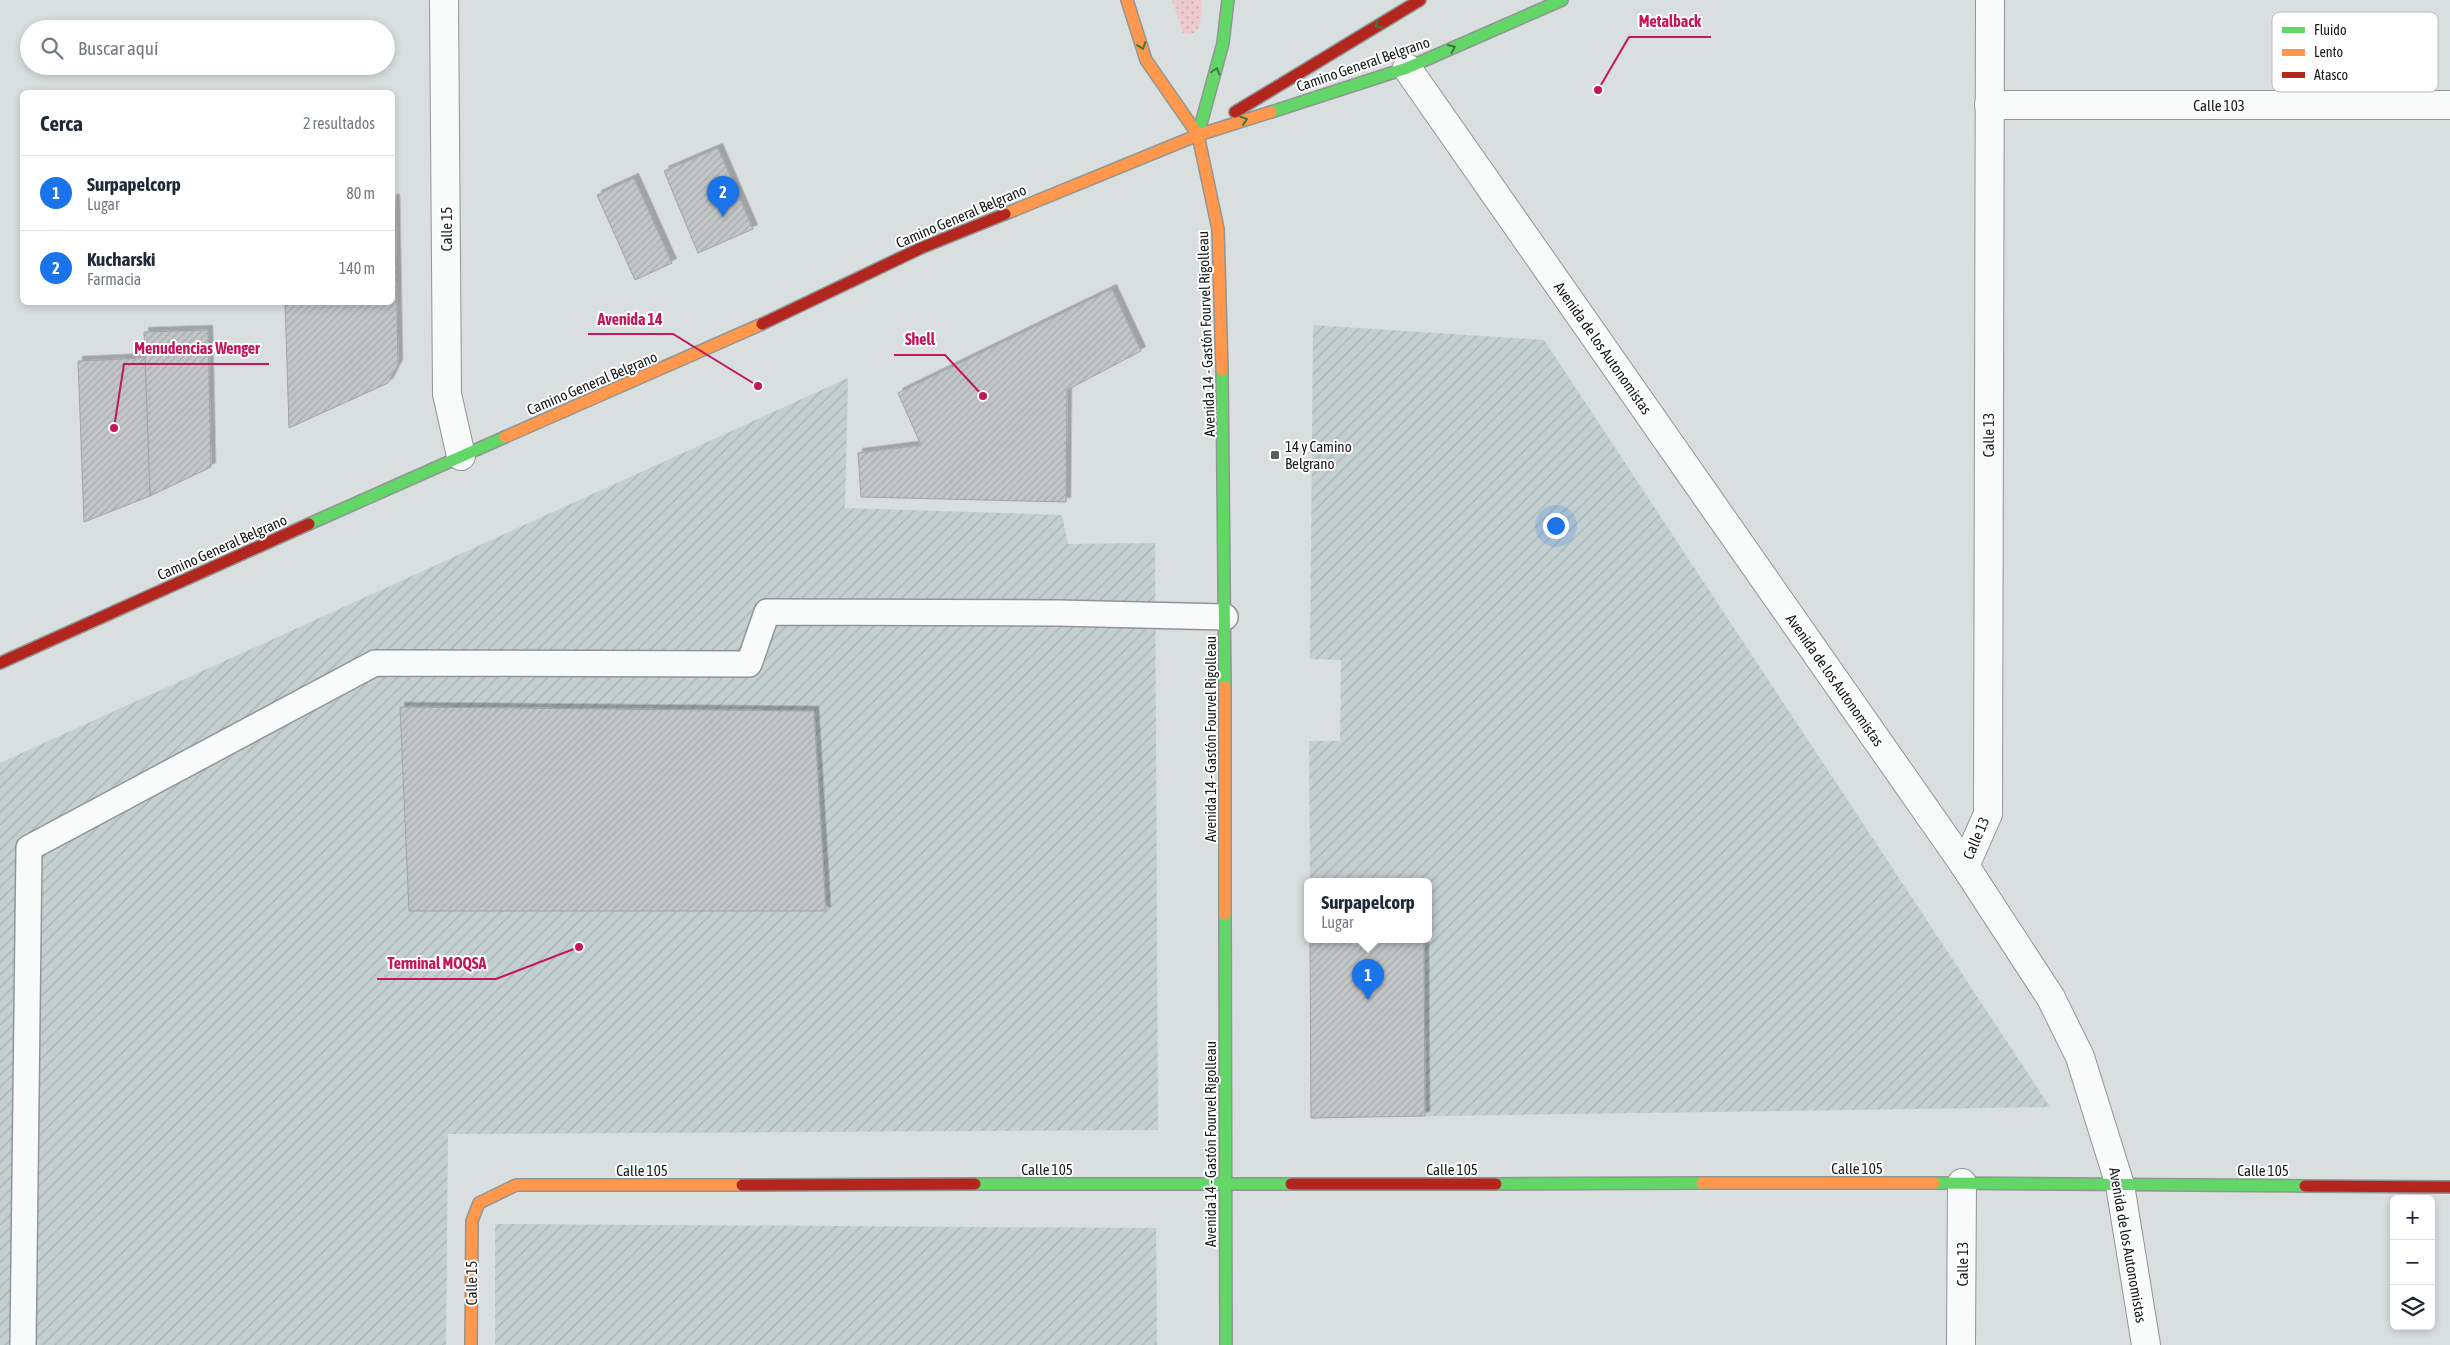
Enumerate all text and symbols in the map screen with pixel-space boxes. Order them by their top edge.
callout: Metalback [1629,6,1711,37]
text: Metalback [1639,12,1702,30]
legend [2272,12,2438,92]
one-way arrow [1375,19,1384,29]
search box [20,20,395,75]
text: Fluido [2314,22,2347,38]
street label: Camino General Belgrano [1294,33,1432,95]
icon: search [38,34,66,62]
text: Buscar aquí [78,37,158,59]
one-way arrow [1136,42,1146,50]
one-way arrow [1447,44,1456,55]
text: Lento [2314,44,2343,60]
one-way arrow [1210,67,1220,75]
text: Atasco [2314,67,2348,83]
street label: Calle 103 [2193,97,2245,114]
text: Cerca [40,111,83,135]
text: 2 resultados [303,114,375,132]
one-way arrow [1240,116,1248,126]
text: Surpapelcorp [87,173,181,195]
pin: 2 [707,176,739,217]
street label: Camino General Belgrano [893,181,1029,251]
text: 1 [52,184,60,202]
text: 80 m [346,184,375,202]
text: Lugar [87,195,120,213]
street label: Calle 15 [438,207,455,251]
street label: Avenida 14 - Gastón Fourvel Rigolleau [1194,231,1218,437]
text: Kucharski [87,248,155,270]
text: 2 [52,259,60,277]
text: 140 m [339,259,375,277]
text: Farmacia [87,270,141,288]
street label: Avenida de los Autonomistas [1551,279,1655,417]
callout: Avenida 14 [588,303,673,334]
text: Avenida 14 [596,310,663,328]
callout: Shell [894,324,945,355]
text: Shell [905,330,936,348]
callout: Menudencias Wenger [124,333,269,364]
text: Menudencias Wenger [134,339,260,357]
street label: Camino General Belgrano [524,348,660,418]
street label: Calle 13 [1980,413,1997,457]
place label: 14 y Camino Belgrano [1285,438,1352,472]
marker: 14 y Camino Belgrano [1269,449,1281,461]
street label: Camino General Belgrano [155,511,289,583]
your location [1543,513,1569,539]
street label: Avenida de los Autonomistas [1783,611,1887,749]
street label: Avenida 14 - Gastón Fourvel Rigolleau [1202,636,1219,842]
street label: Calle 13 [1959,814,1993,862]
popup [1304,878,1432,943]
text: Surpapelcorp [1321,891,1415,913]
text: Lugar [1321,913,1354,931]
callout: Terminal MOQSA [377,948,496,979]
text: Terminal MOQSA [388,954,487,972]
pin: 1 [1352,959,1384,1000]
street label: Avenida 14 - Gastón Fourvel Rigolleau [1202,1041,1219,1247]
street label: Calle 105 [1831,1160,1883,1177]
street label: Calle 105 [1021,1161,1073,1178]
street label: Calle 105 [1426,1161,1478,1178]
street label: Calle 105 [616,1162,668,1179]
street label: Calle 105 [2237,1162,2289,1179]
street label: Avenida de los Autonomistas [2106,1166,2150,1324]
map controls [2390,1195,2435,1330]
button: + [2390,1195,2435,1240]
button: − [2390,1240,2435,1285]
street label: Calle 13 [1954,1242,1971,1286]
street label: Calle 15 [463,1261,480,1305]
button: layers [2390,1285,2435,1330]

